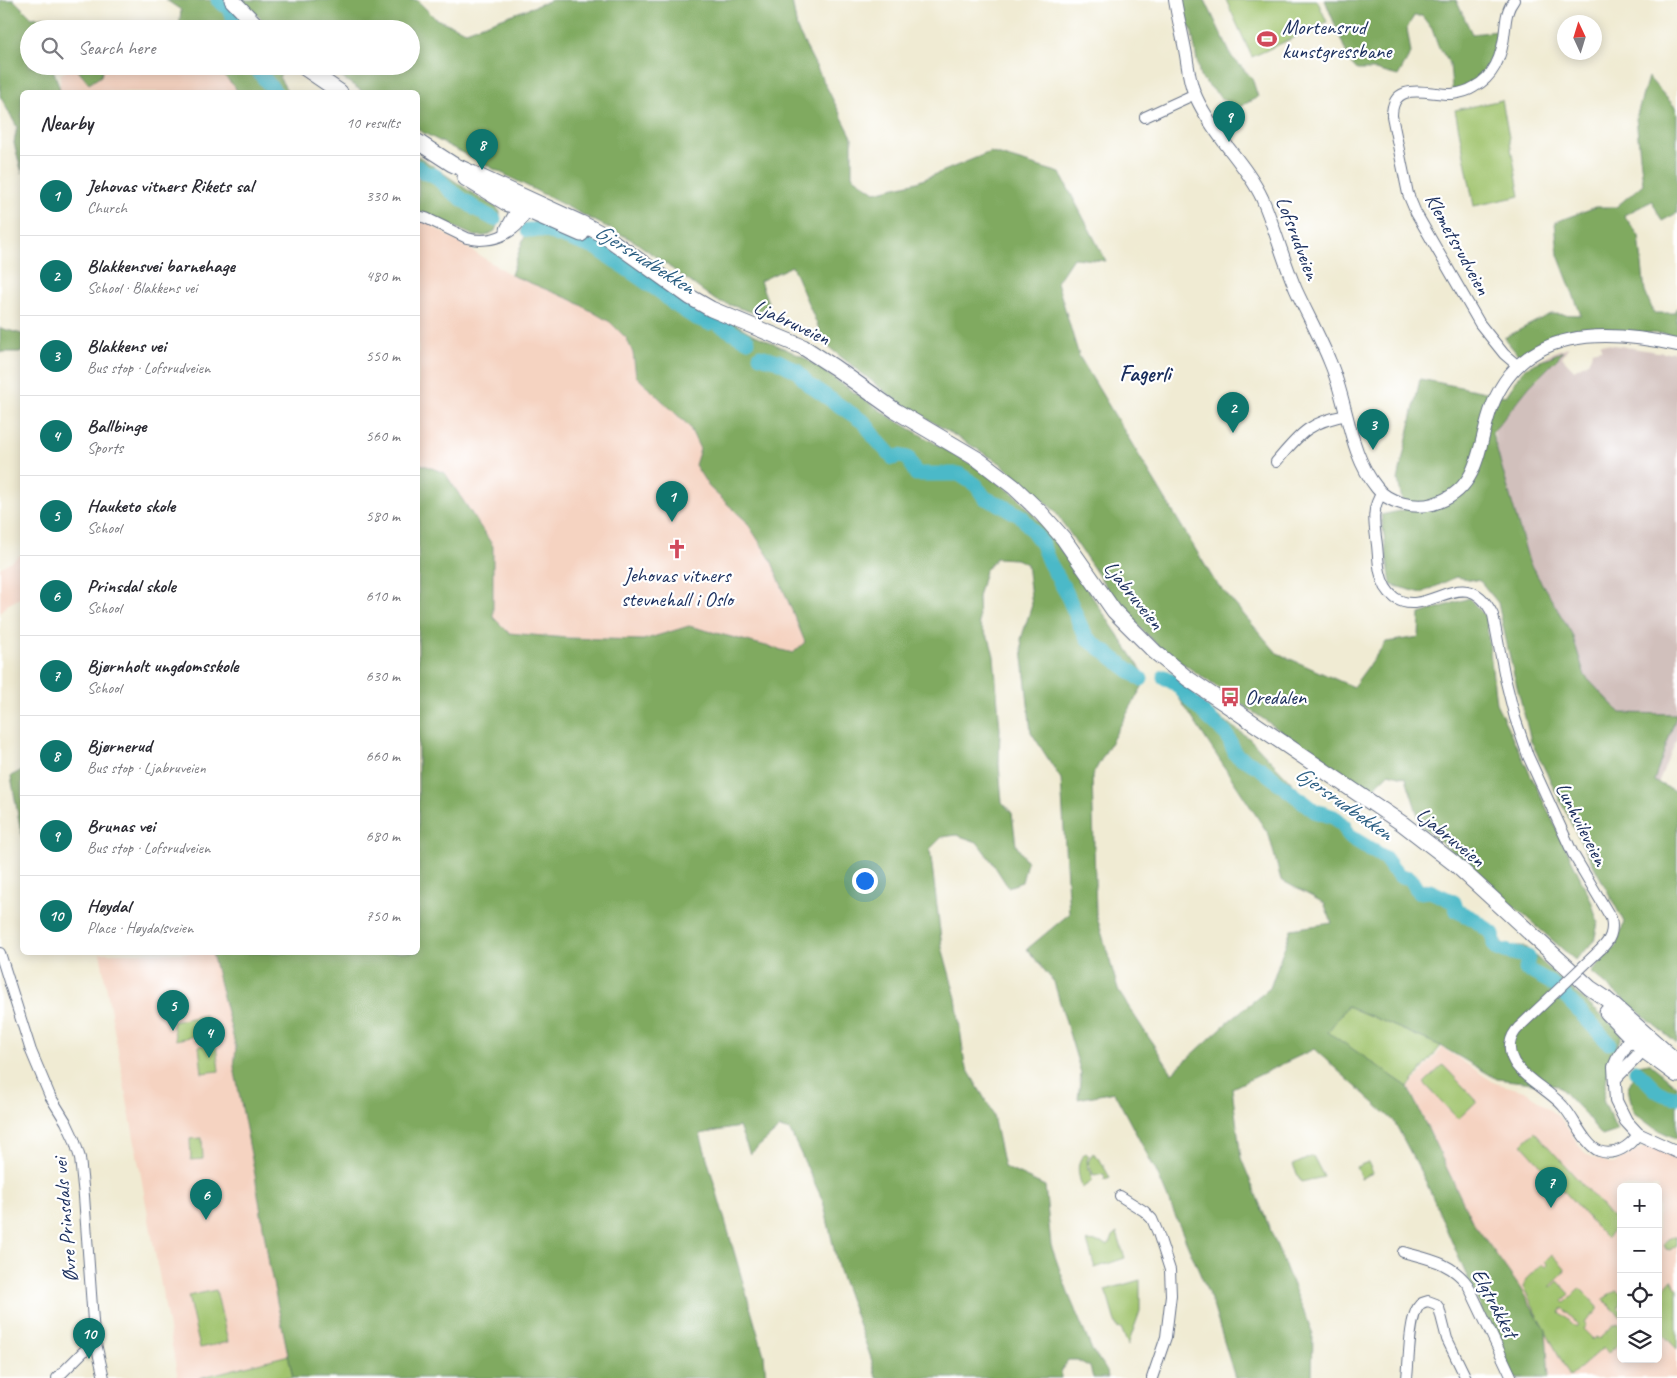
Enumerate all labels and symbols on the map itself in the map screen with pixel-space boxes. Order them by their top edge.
place label: Mortensrud kunstgressbane [1282,14,1394,64]
north arrow [1557,15,1602,60]
sports icon: Mortensrud kunstgressbane [1256,28,1278,50]
pin: 9 [1213,101,1245,142]
pin: 8 [466,129,498,170]
street label: Klemetsrudveien [1419,189,1497,300]
street label: Lofsrudveien [1270,193,1326,285]
water label: Gjersrudbekken [590,217,702,302]
street label: Ljabruveien [750,293,835,351]
district label: Fagerli [1120,360,1173,388]
pin: 2 [1217,392,1249,433]
pin: 3 [1357,409,1389,450]
pin: 1 [656,481,688,522]
church icon: Jehovas vitners stevnehall i Oslo [666,538,688,560]
street label: Ljabruveien [1098,555,1170,635]
place label: Jehovas vitners stevnehall i Oslo [621,562,736,612]
place label: Oredalen [1245,684,1307,710]
bus stop icon: Oredalen [1219,686,1241,708]
water label: Gjersrudbekken [1290,759,1400,848]
street label: Lunhvileveien [1550,778,1615,871]
street label: Ljabruveien [1411,801,1491,873]
your location [852,868,878,894]
pin: 5 [157,990,189,1031]
pin: 4 [193,1017,225,1058]
street label: Øvre Prinsdals vei [46,1154,83,1283]
pin: 7 [1535,1167,1567,1208]
pin: 6 [190,1179,222,1220]
street label: Elgtråkket [1466,1264,1525,1345]
pin: 10 [73,1318,105,1359]

